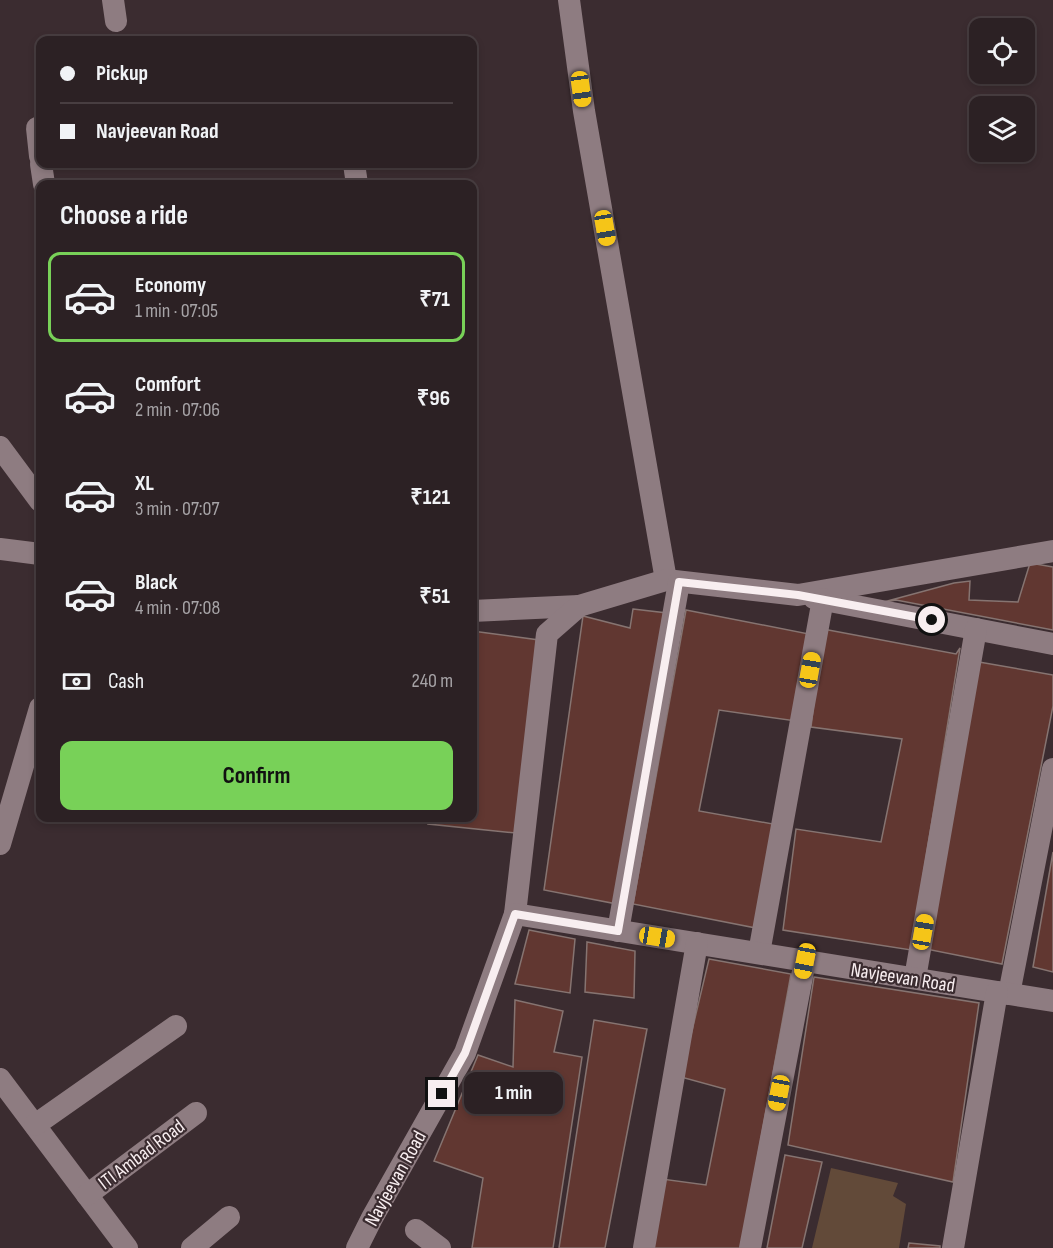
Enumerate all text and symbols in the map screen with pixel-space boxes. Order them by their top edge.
map controls [969,18,1035,162]
button: locate [969,18,1035,84]
text: Pickup [96,60,148,87]
car [570,70,592,108]
button: layers [969,96,1035,162]
text: Navjeevan Road [96,118,219,145]
text: Choose a ride [60,200,188,232]
car [593,209,617,247]
icon: car [63,270,117,324]
text: Economy [135,272,206,299]
text: ₹71 [419,286,450,313]
text: 1 min · 07:05 [135,299,218,323]
icon: car [63,369,117,423]
text: Comfort [135,371,201,398]
text: ₹96 [417,385,450,412]
text: 2 min · 07:06 [135,398,220,422]
icon: car [63,468,117,522]
text: XL [135,470,154,497]
text: ₹121 [410,484,450,511]
text: 3 min · 07:07 [135,497,219,521]
icon: car [63,567,117,621]
text: Black [135,569,177,596]
text: ₹51 [419,583,450,610]
text: 4 min · 07:08 [135,596,220,620]
route start [918,606,945,633]
car [798,651,822,689]
icon: cash [60,665,93,698]
text: Cash [108,668,144,695]
text: 240 m [412,669,453,693]
button: Confirm [60,741,453,810]
car [911,913,935,951]
car [638,925,676,949]
car [793,942,817,980]
street label: Navjeevan Road [849,958,957,998]
callout: 1 min [463,1073,562,1115]
car [767,1074,791,1112]
route end [428,1080,455,1107]
text: 1 min [495,1081,532,1105]
street label: ITI Ambad Road [94,1115,190,1195]
street label: Navjeevan Road [360,1127,432,1230]

